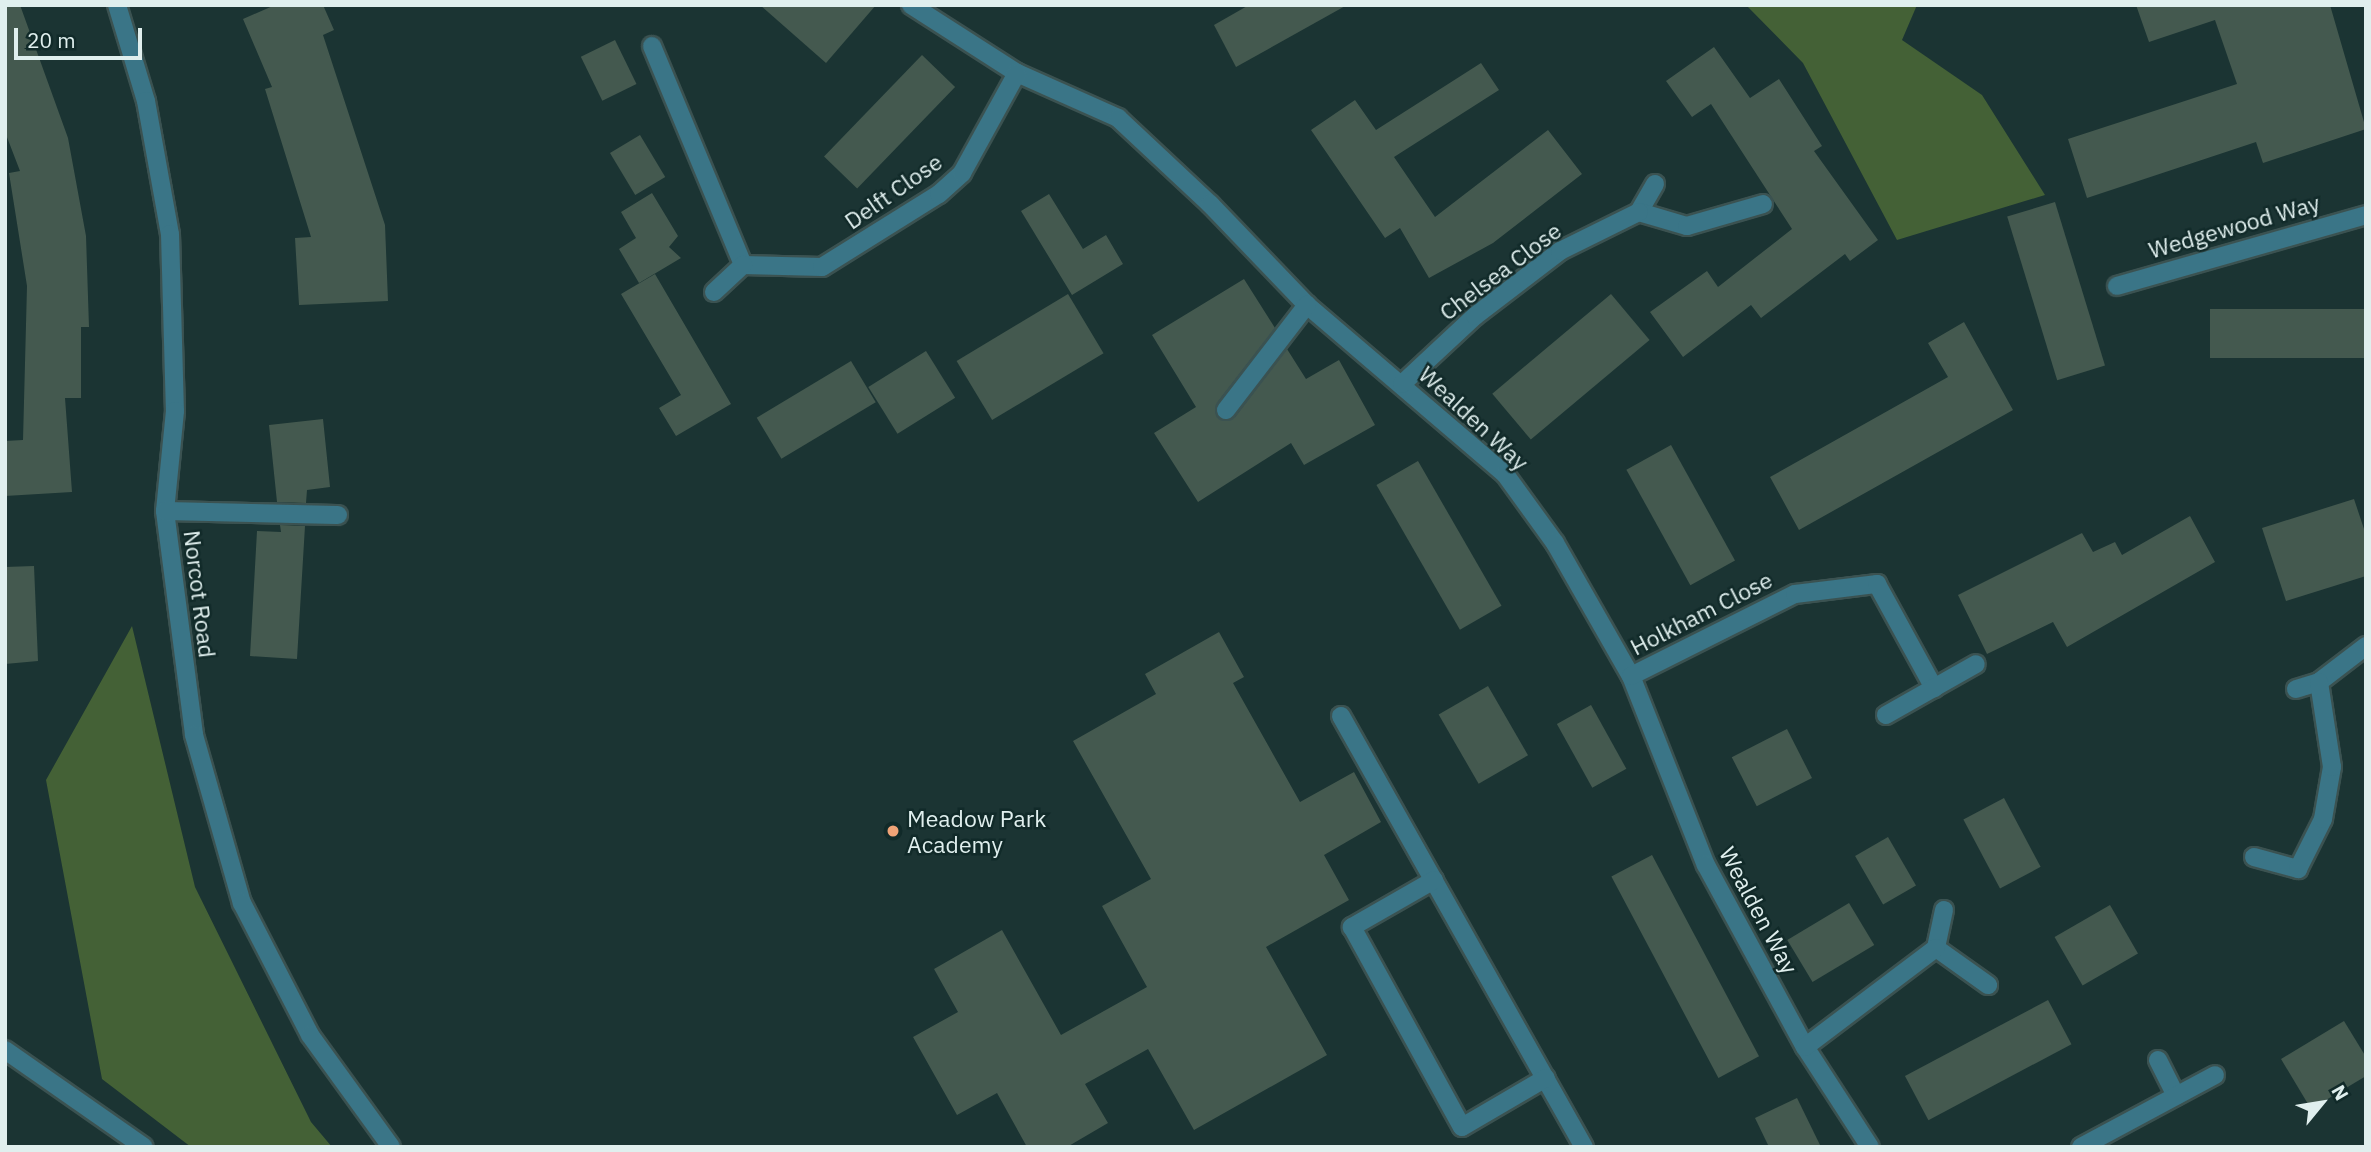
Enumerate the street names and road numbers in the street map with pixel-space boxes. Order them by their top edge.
street label: Delft Close [839,147,947,235]
street label: Wedgewood Way [2145,188,2323,264]
street label: Chelsea Close [1434,216,1566,326]
street label: Wealden Way [1414,360,1534,476]
street label: Norcot Road [178,529,222,659]
street label: Holkham Close [1625,565,1777,661]
street label: Wealden Way [1714,842,1804,978]

